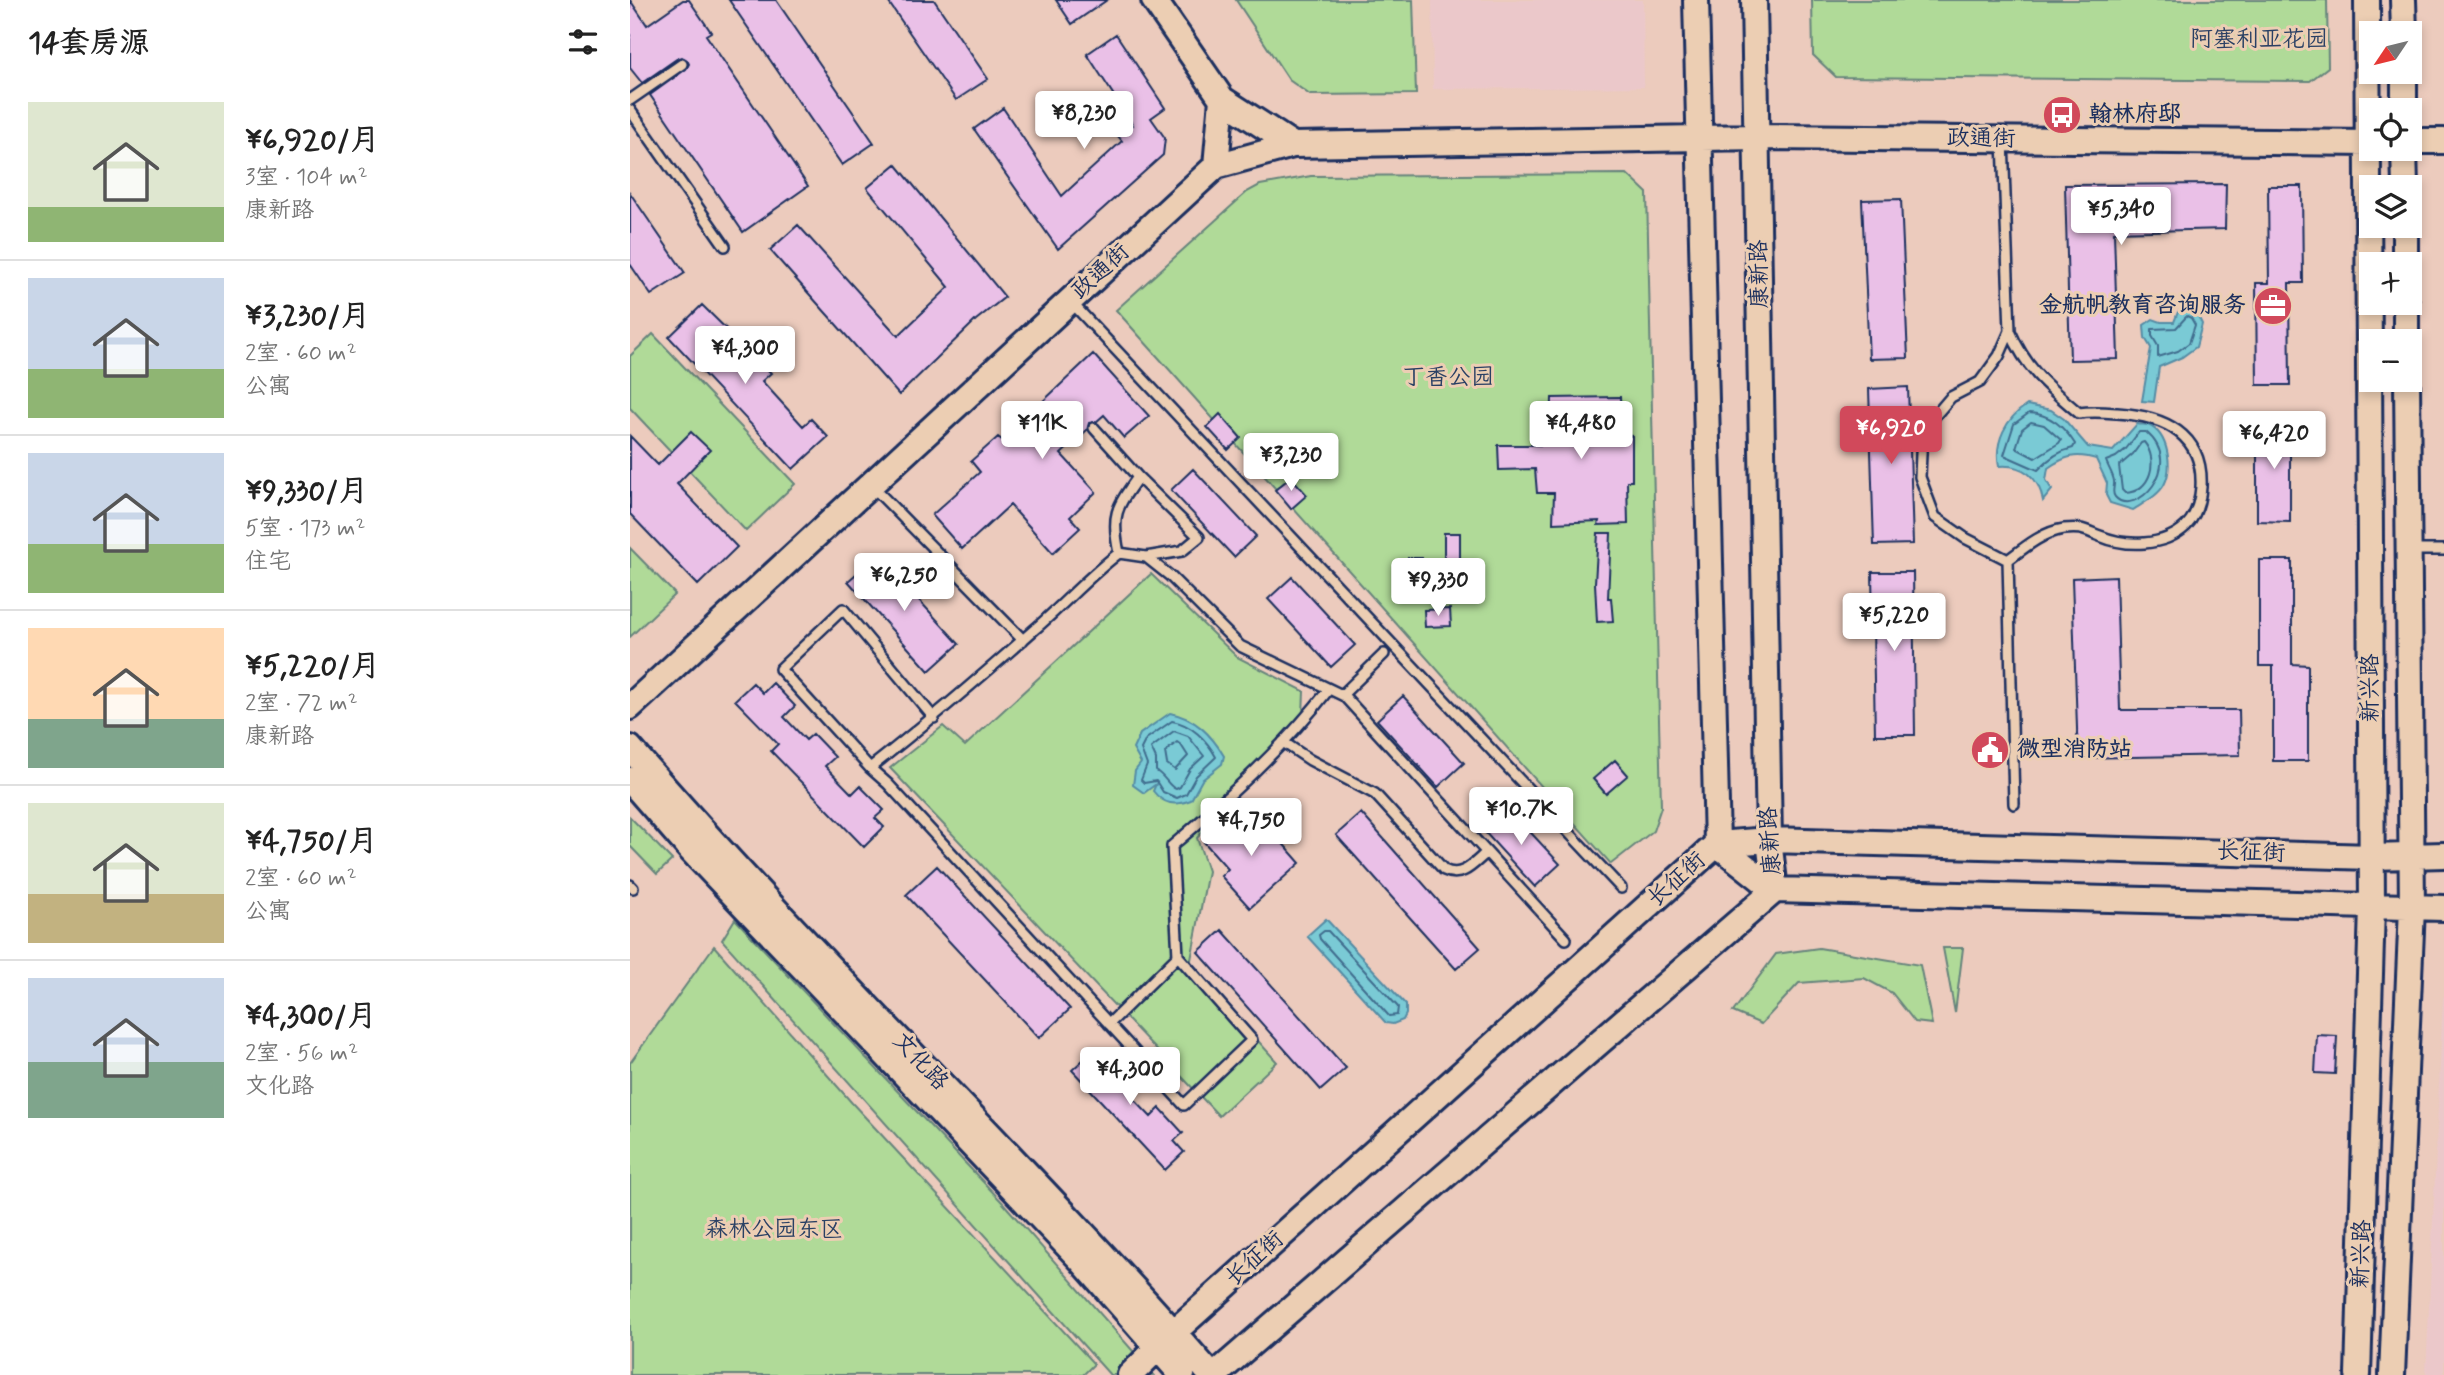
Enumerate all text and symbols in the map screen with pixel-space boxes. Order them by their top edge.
north arrow [2359,21,2422,84]
map controls [2359,21,2422,392]
icon: filters [564,23,602,61]
text: 14套房源 [28,24,150,63]
park label: 阿塞利亚花园 [2190,25,2328,55]
pin: ¥8,230 [1027,92,1141,151]
bus stop icon: 翰林府邸 [2041,94,2083,136]
button: locate [2359,98,2422,161]
text: ¥8,230 [1051,99,1117,129]
place label: 翰林府邸 [2089,100,2181,130]
text: ¥6,920/月 [245,121,380,160]
street label: 政通街 [1946,123,2016,155]
icon: home [84,130,168,214]
text: 3室 · 104 m² [245,163,368,193]
button: layers [2359,175,2422,238]
pin: ¥5,340 [2064,188,2178,247]
text: ¥5,340 [2087,195,2155,225]
text: 康新路 [245,196,314,226]
street label: 政通街 [1066,238,1136,306]
street label: 康新路 [1744,239,1776,309]
button: + [2359,252,2422,315]
office icon: 金航帆教育咨询服务 [2252,285,2294,327]
place label: 金航帆教育咨询服务 [2039,291,2246,321]
text: ¥3,230/月 [245,297,370,336]
icon: home [84,306,168,390]
pin: ¥4,300 [688,326,802,386]
button: − [2359,329,2422,392]
text: ¥4,300 [711,334,779,364]
text: 2室 · 60 m² [245,339,357,369]
park label: 丁香公园 [1402,363,1494,393]
text: 公寓 [245,372,291,402]
pin: ¥11K [1001,402,1083,461]
pin: ¥4,480 [1524,402,1638,461]
pin: ¥6,920 [1834,406,1948,466]
text: ¥11K [1017,409,1067,439]
text: ¥4,480 [1546,409,1616,439]
pin: ¥6,420 [2217,412,2331,471]
text: ¥6,920 [1856,414,1926,444]
text: ¥6,420 [2239,419,2309,449]
pin: ¥3,230 [1234,434,1348,493]
text: ¥3,230 [1259,441,1323,471]
text: ¥9,330/月 [245,472,368,511]
icon: home [84,481,168,565]
text: 5室 · 173 m² [245,514,365,544]
text: 住宅 [245,547,291,577]
pin: ¥6,250 [847,554,961,613]
pin: ¥9,330 [1381,558,1495,618]
text: ¥6,250 [870,561,938,591]
text: ¥9,330 [1407,566,1469,596]
pin: ¥5,220 [1837,594,1951,653]
text: ¥5,220 [1859,601,1929,631]
text: ¥5,220/月 [245,647,380,686]
street label: 新兴路 [2356,654,2386,723]
icon: home [84,656,168,740]
text: 2室 · 72 m² [245,689,358,719]
text: 康新路 [245,722,314,752]
public building icon: 微型消防站 [1969,729,2011,771]
place label: 微型消防站 [2017,735,2132,765]
pin: ¥10.7K [1464,788,1578,847]
text: ¥10.7K [1485,795,1557,825]
pin: ¥4,750 [1194,798,1308,858]
text: ¥4,750 [1217,806,1285,836]
street label: 康新路 [1754,806,1788,876]
text: ¥4,750/月 [245,822,378,861]
icon: home [84,831,168,915]
street label: 长征街 [2216,837,2286,869]
street label: 长征街 [1641,846,1713,914]
text: 2室 · 60 m² [245,864,357,894]
text: 公寓 [245,897,291,927]
text: ¥4,300/月 [245,997,377,1036]
icon: home [84,1006,168,1090]
street label: 文化路 [886,1027,954,1097]
text: 2室 · 56 m² [245,1039,358,1069]
pin: ¥4,300 [1073,1048,1187,1107]
text: ¥4,300 [1096,1055,1164,1085]
text: 文化路 [245,1072,314,1102]
park label: 森林公园东区 [705,1215,843,1245]
street label: 新兴路 [2346,1219,2378,1289]
street label: 长征街 [1219,1225,1291,1293]

